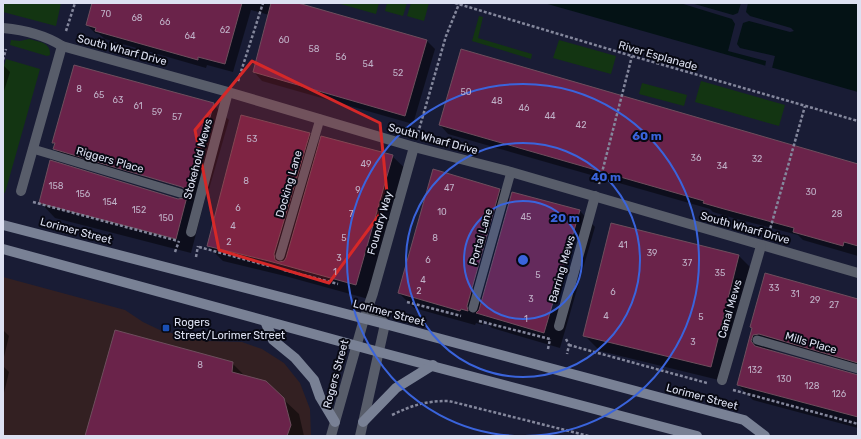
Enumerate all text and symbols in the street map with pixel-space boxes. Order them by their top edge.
house number: 70 [101,9,111,19]
house number: 68 [131,13,143,23]
house number: 66 [160,17,171,27]
house number: 62 [220,25,230,35]
house number: 64 [184,31,196,41]
street label: South Wharf Drive [76,32,168,68]
house number: 60 [278,35,290,45]
street label: River Esplanade [617,39,699,73]
house number: 58 [308,44,320,54]
house number: 56 [336,52,347,62]
house number: 54 [363,59,374,69]
house number: 52 [393,68,403,78]
house number: 8 [76,84,82,94]
house number: 50 [460,87,472,97]
house number: 65 [94,90,104,100]
house number: 63 [113,95,123,105]
house number: 48 [491,96,503,106]
house number: 61 [133,101,143,111]
house number: 46 [518,103,530,113]
house number: 59 [152,107,162,117]
house number: 44 [544,111,556,121]
house number: 57 [172,112,182,122]
street label: Stokehold Mews [181,117,215,201]
house number: 42 [576,120,586,130]
street label: South Wharf Drive [387,121,479,157]
text: 60 m [632,129,662,143]
house number: 53 [247,134,257,144]
street label: Riggers Place [75,144,145,176]
street label: Docking Lane [273,149,305,219]
house number: 36 [691,153,702,163]
house number: 32 [752,154,762,164]
house number: 49 [361,159,371,169]
house number: 34 [717,161,728,171]
text: 40 m [591,170,621,184]
house number: 8 [243,176,249,186]
house number: 158 [49,181,64,191]
house number: 47 [444,183,454,193]
house number: 9 [355,185,361,195]
house number: 30 [805,187,817,197]
house number: 156 [76,189,91,199]
street label: Foundry Way [365,190,395,256]
house number: 154 [103,197,118,207]
house number: 6 [235,203,241,213]
house number: 152 [132,205,146,215]
house number: 10 [437,207,447,217]
street label: Portal Lane [467,207,495,267]
house number: 7 [349,209,354,219]
street label: South Wharf Drive [699,209,791,247]
house number: 28 [831,209,843,219]
text: 20 m [550,211,580,225]
house number: 45 [521,212,531,222]
house number: 150 [159,213,174,223]
street label: Lorimer Street [39,215,114,247]
house number: 4 [230,221,236,231]
house number: 5 [341,233,347,243]
house number: 8 [432,233,438,243]
street label: Barring Mews [546,233,578,304]
house number: 2 [226,237,232,247]
house number: 41 [618,240,628,250]
house number: 39 [647,248,657,258]
house number: 3 [336,253,342,263]
centre of rings [516,253,530,267]
house number: 6 [425,255,431,265]
house number: 37 [682,258,692,268]
house number: 1 [333,267,337,277]
house number: 35 [715,268,725,278]
house number: 5 [535,270,541,280]
house number: 4 [420,275,426,285]
street label: Canal Mews [715,278,745,340]
house number: 33 [769,283,779,293]
house number: 2 [416,286,422,296]
house number: 6 [610,287,616,297]
house number: 31 [790,289,800,299]
house number: 3 [528,294,534,304]
house number: 29 [810,295,820,305]
street label: Lorimer Street [352,297,427,329]
house number: 27 [829,300,839,310]
house number: 4 [603,311,609,321]
house number: 5 [698,312,704,322]
house number: 1 [524,314,528,324]
place label: Rogers Street/Lorimer Street [174,316,286,342]
marker: Rogers Street/Lorimer Street [161,323,171,333]
street label: Mills Place [784,329,838,357]
house number: 3 [690,337,696,347]
street label: Rogers Street [321,338,352,410]
house number: 8 [197,360,203,370]
house number: 132 [748,365,762,375]
house number: 130 [777,374,792,384]
street label: Lorimer Street [665,381,740,413]
house number: 128 [805,381,820,391]
house number: 126 [832,389,847,399]

